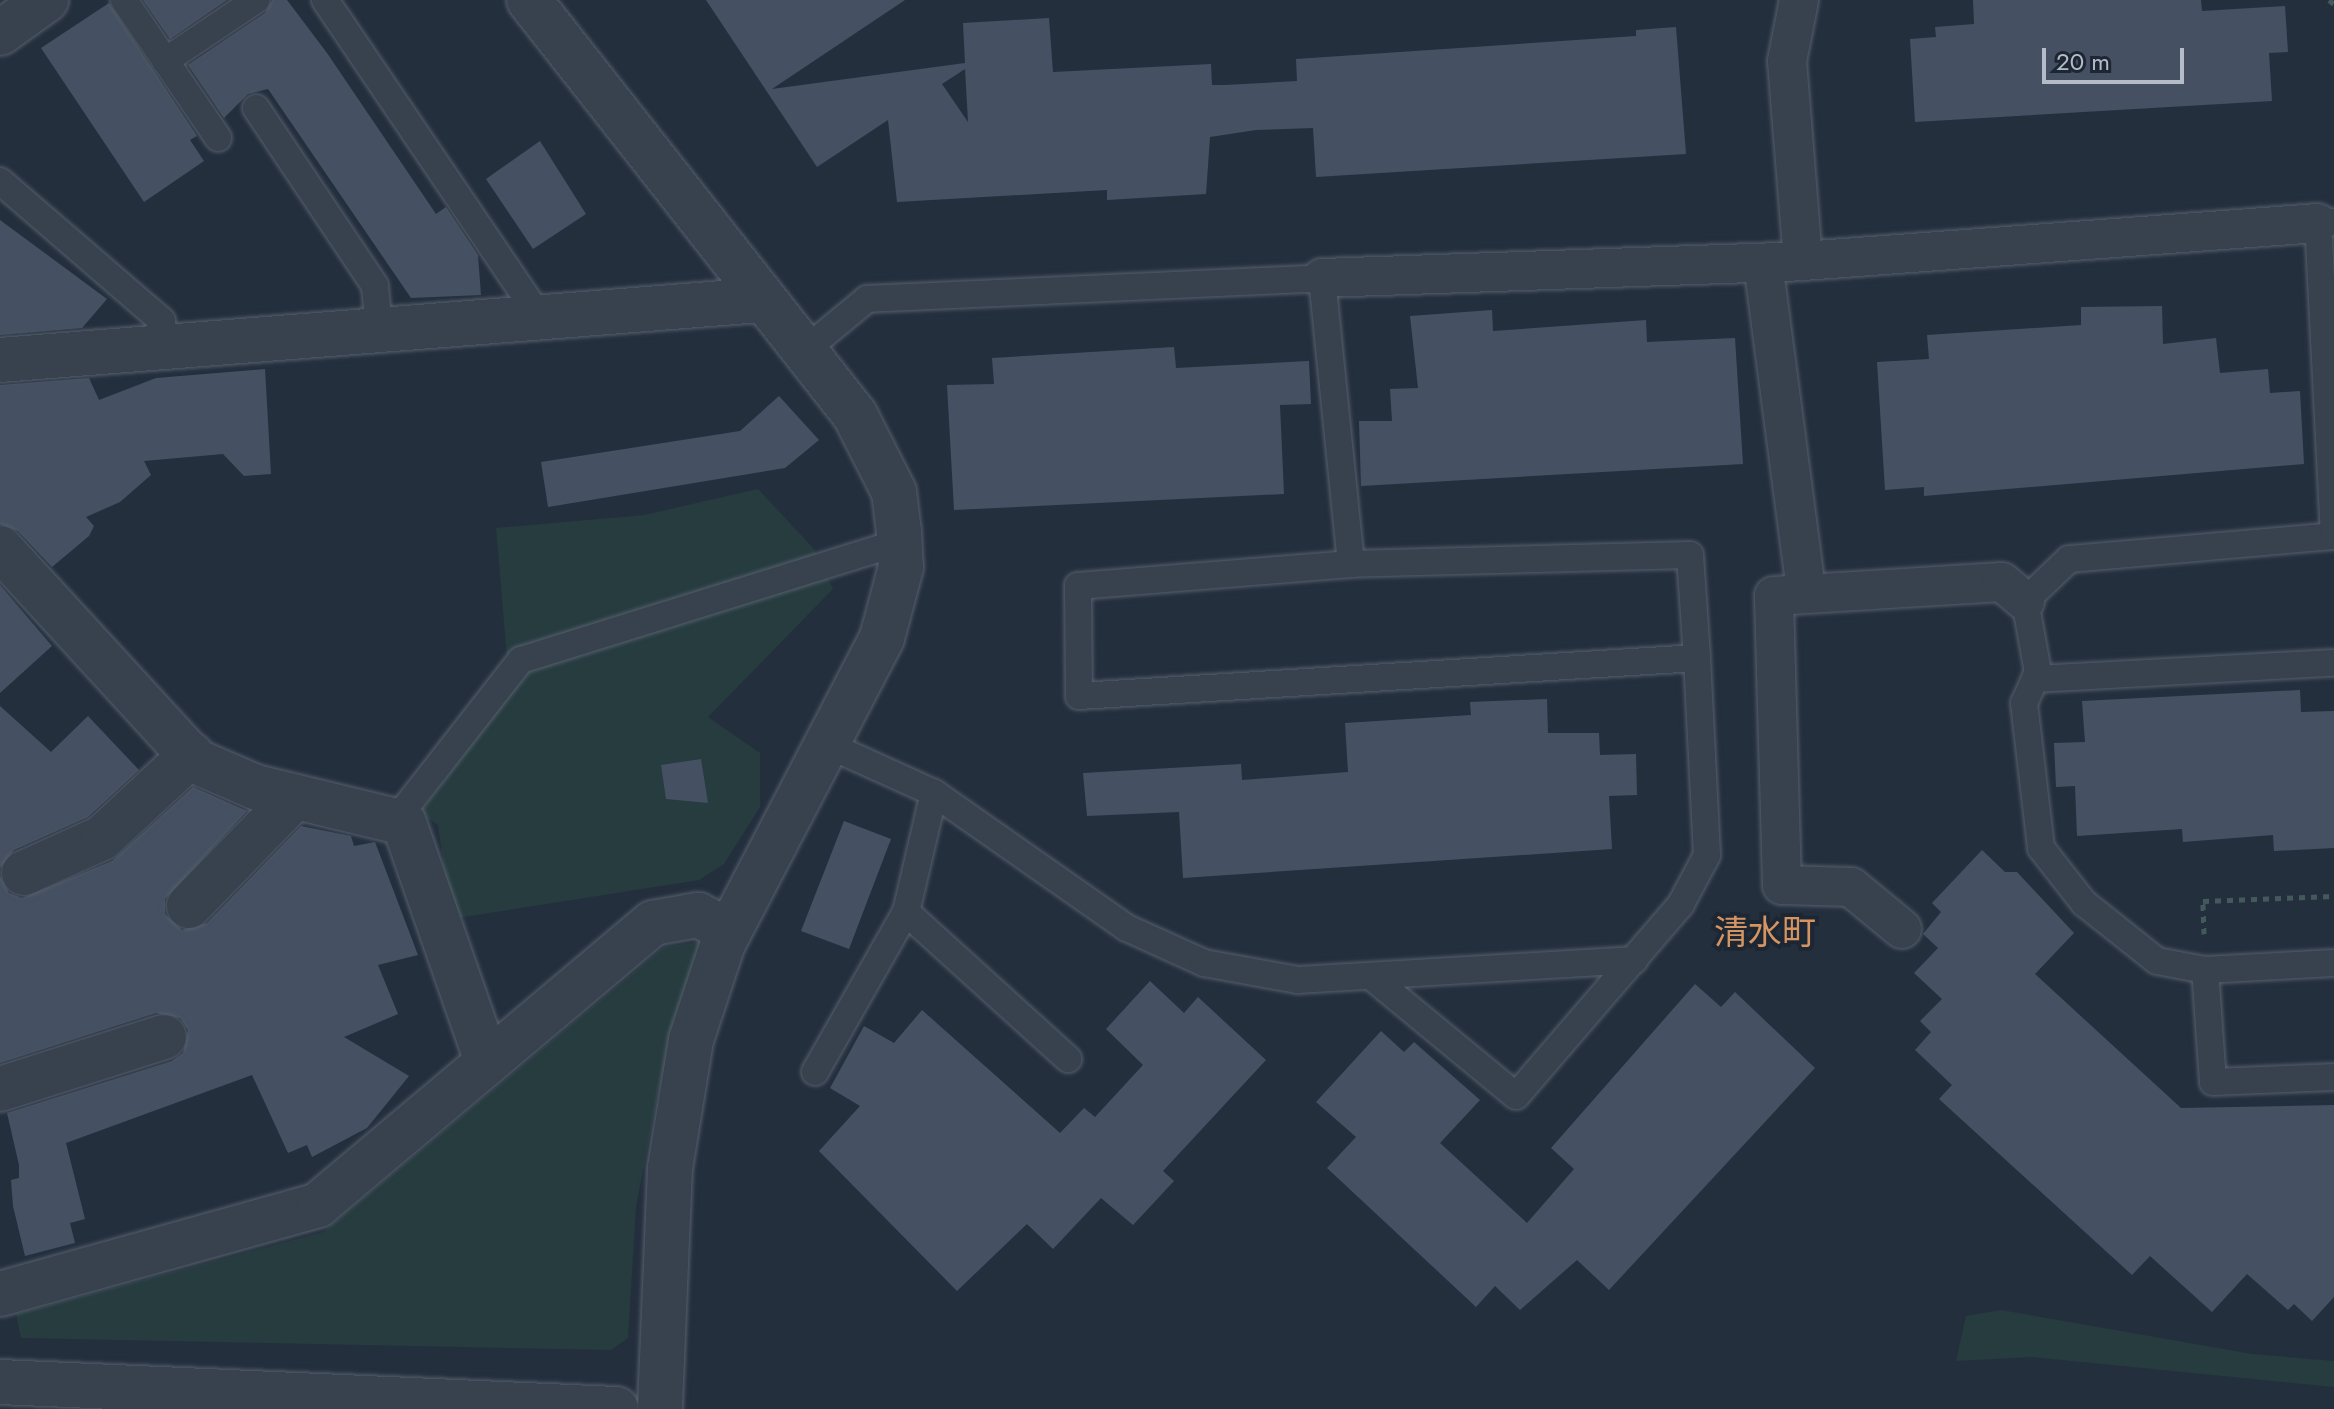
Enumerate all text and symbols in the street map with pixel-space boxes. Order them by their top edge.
scale bar [2046,32,2188,82]
text: 20 m [2056,44,2110,79]
district label: 清水町 [1714,913,1816,953]

